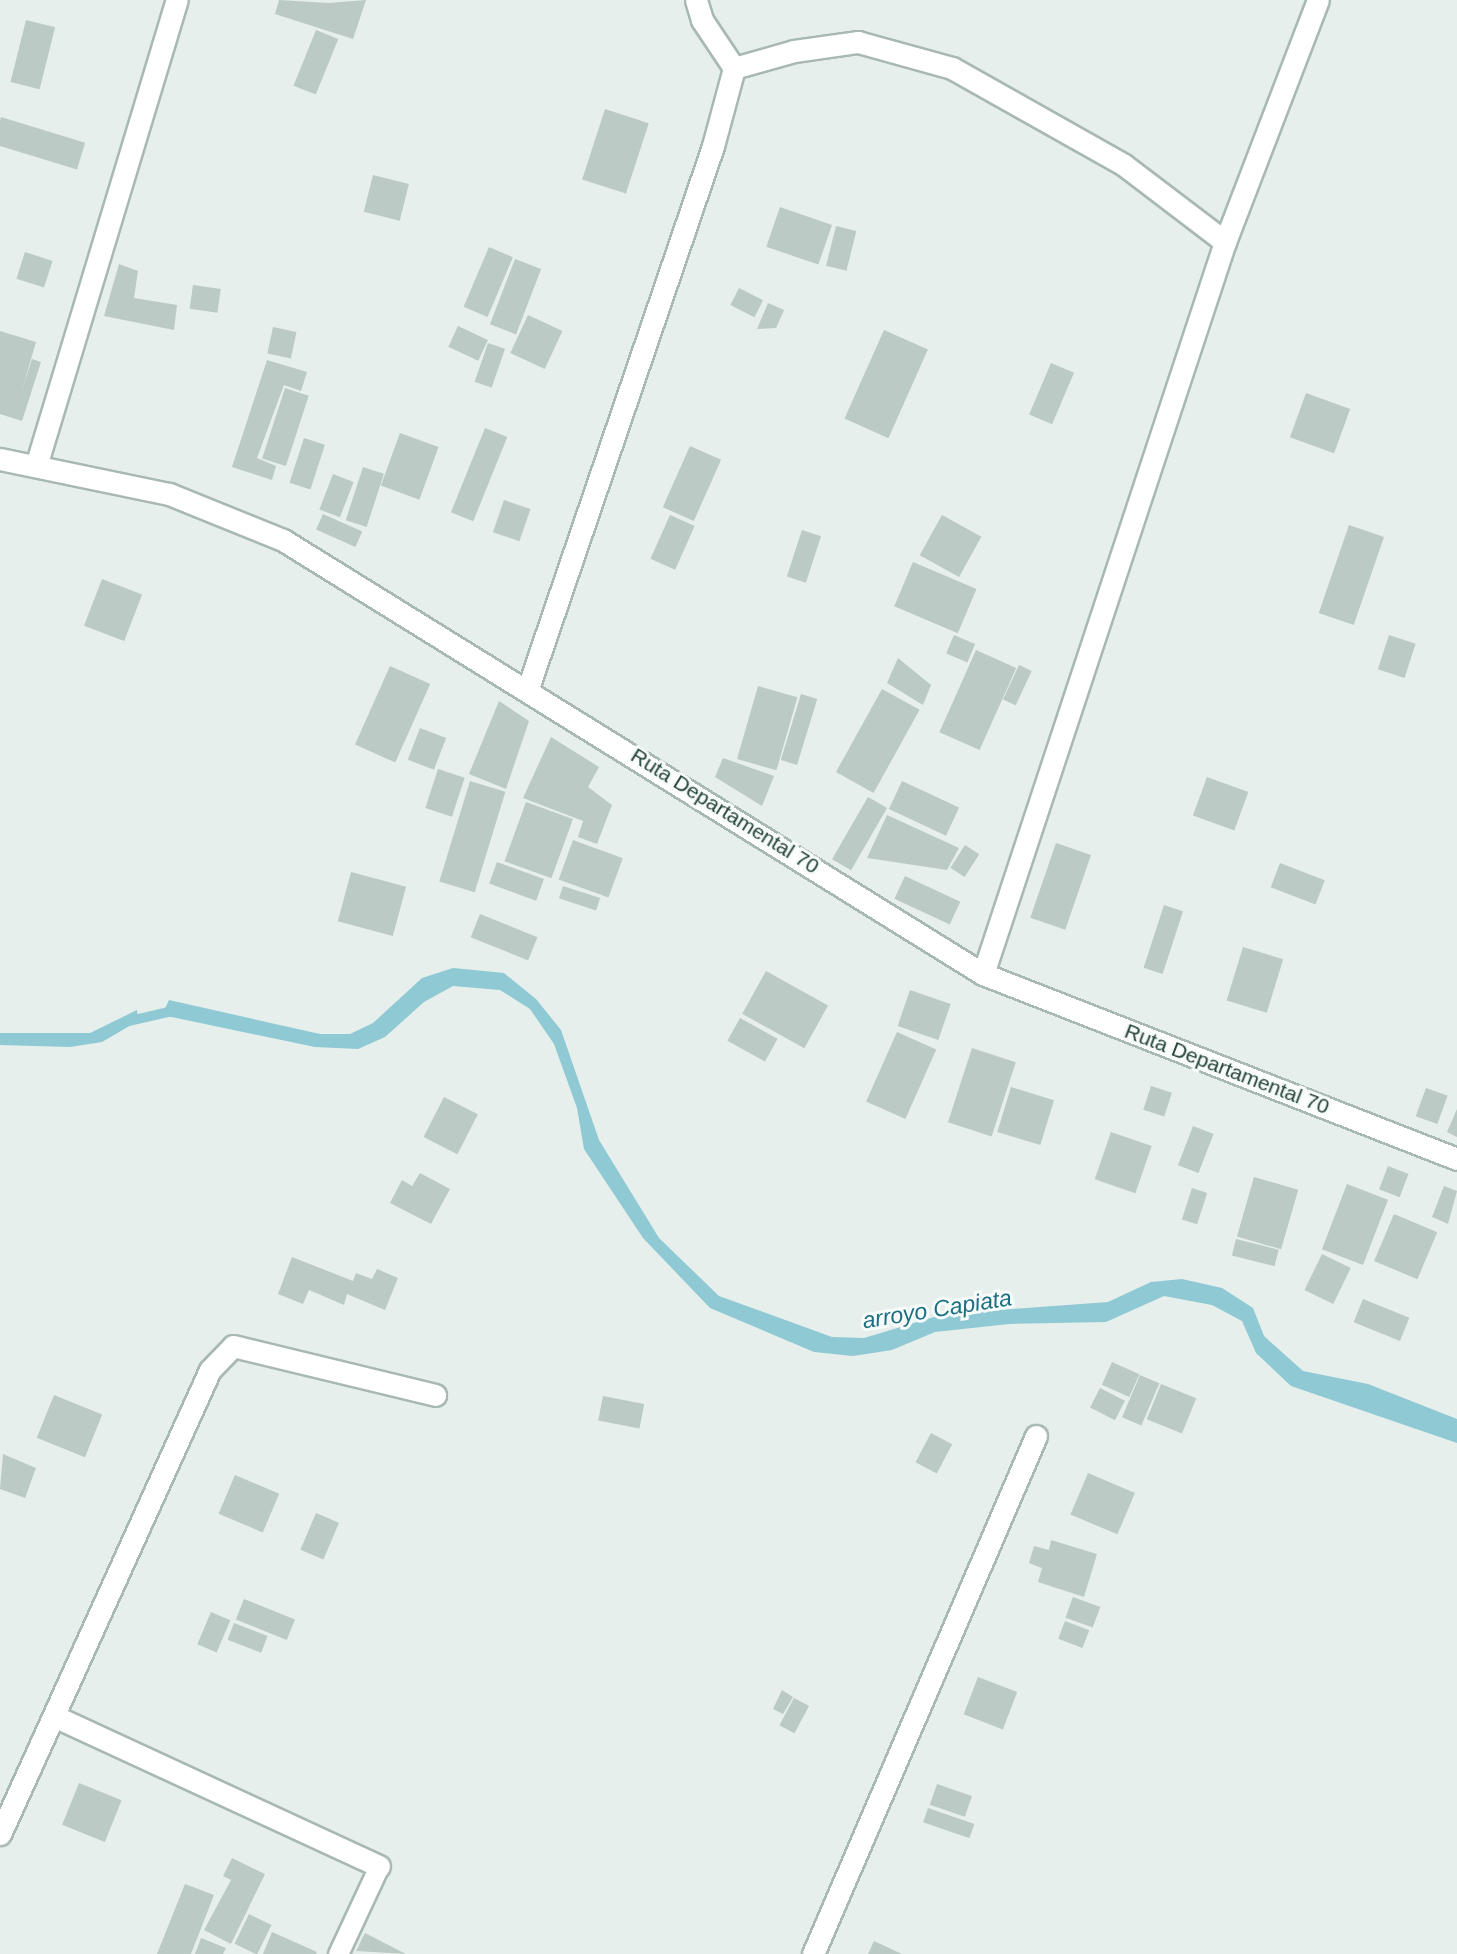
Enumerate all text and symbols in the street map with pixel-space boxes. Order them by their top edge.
street label: Ruta Departamental 70 [626,743,824,879]
street label: Ruta Departamental 70 [1121,1018,1333,1120]
water label: arroyo Capiata [860,1284,1014,1334]

